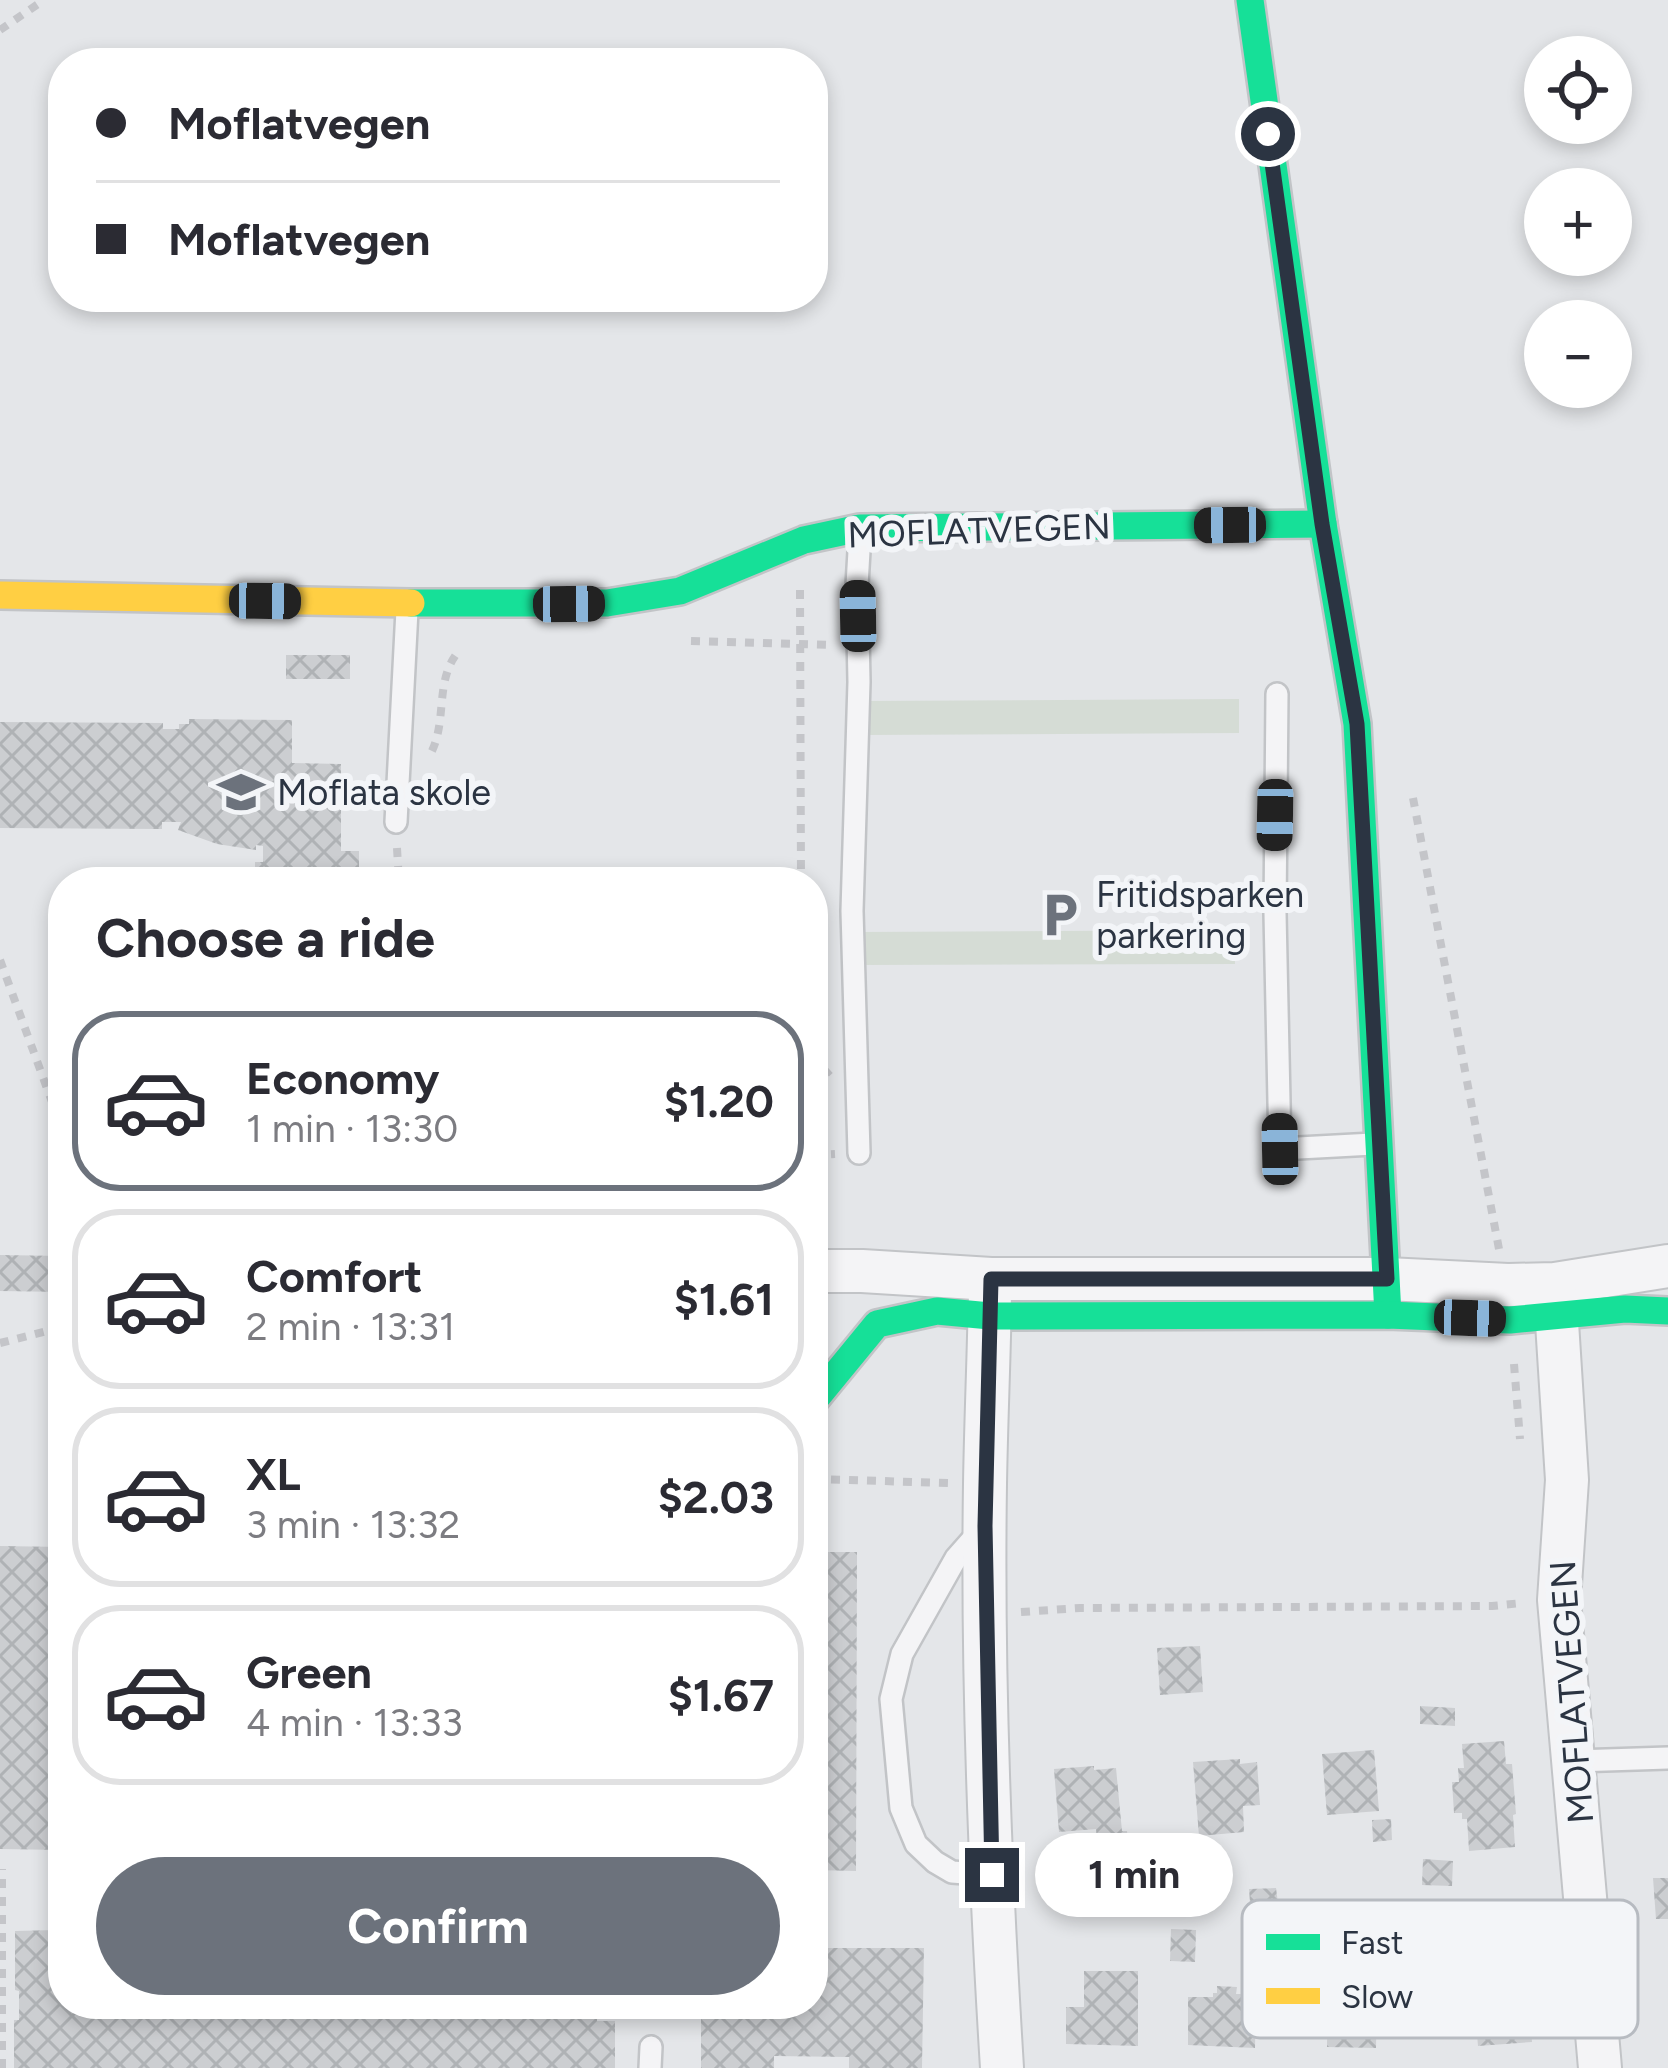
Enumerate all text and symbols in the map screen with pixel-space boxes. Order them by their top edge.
map controls [1524,36,1632,408]
button: locate [1524,36,1632,144]
text: Moflatvegen [168,96,430,150]
route start [1241,107,1295,161]
button: + [1524,168,1632,276]
text: Moflatvegen [168,212,430,266]
button: − [1524,300,1632,408]
street label: MOFLATVEGEN [847,504,1111,557]
car [1194,506,1266,544]
car [839,580,877,652]
car [229,582,301,620]
car [533,585,605,623]
school or university icon: Moflata skole [216,767,266,817]
place label: Moflata skole [277,771,491,814]
car [1256,779,1294,851]
place label: Fritidsparken parkering [1096,873,1304,957]
parking icon: Fritidsparken parkering [1035,890,1085,940]
text: Choose a ride [96,906,435,971]
icon: car [102,1047,210,1155]
text: Economy [246,1051,439,1105]
text: $1.20 [664,1074,774,1128]
text: 1 min · 13:30 [246,1105,458,1152]
car [1261,1113,1299,1185]
icon: car [102,1245,210,1353]
text: Comfort [246,1249,422,1303]
text: $1.61 [674,1272,774,1326]
car [1433,1299,1507,1337]
text: 2 min · 13:31 [246,1303,455,1350]
icon: car [102,1443,210,1551]
text: XL [246,1447,301,1501]
text: $2.03 [658,1470,774,1524]
text: 3 min · 13:32 [246,1501,460,1548]
street label: MOFLATVEGEN [1541,1559,1602,1825]
icon: car [102,1641,210,1749]
text: Green [246,1645,372,1699]
text: $1.67 [668,1668,774,1722]
text: 4 min · 13:33 [246,1699,463,1746]
callout: 1 min [1034,1833,1232,1917]
route end [965,1848,1019,1902]
text: 1 min [1088,1851,1180,1898]
button: Confirm [96,1857,780,1995]
legend [1242,1900,1638,2038]
text: Fast [1341,1923,1403,1962]
text: Slow [1341,1977,1413,2016]

